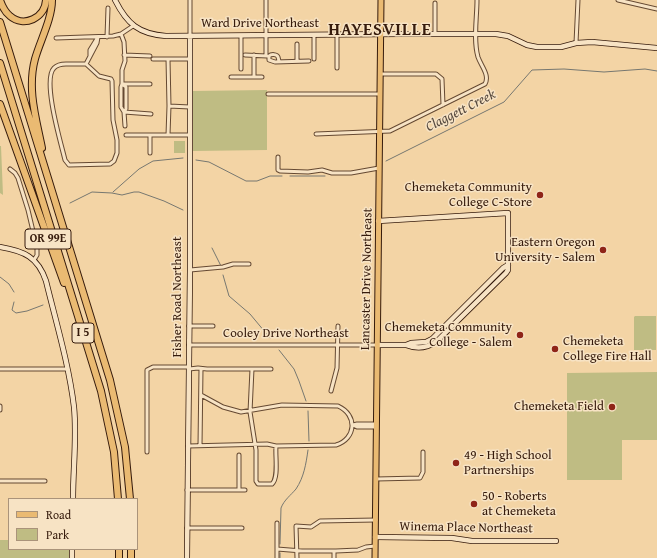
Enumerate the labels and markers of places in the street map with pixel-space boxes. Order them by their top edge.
place label: Chemeketa Community College C-Store [405,180,532,211]
marker: Chemeketa Community College C-Store [535,190,545,200]
place label: Eastern Oregon University - Salem [495,235,595,266]
marker: Eastern Oregon University - Salem [598,245,608,255]
place label: Chemeketa Community College - Salem [385,320,512,351]
marker: Chemeketa Community College - Salem [515,330,525,340]
place label: Chemeketa College Fire Hall [563,334,652,365]
marker: Chemeketa College Fire Hall [550,344,560,354]
place label: Chemeketa Field [514,399,604,415]
marker: Chemeketa Field [607,402,617,412]
place label: 49 - High School Partnerships [464,448,552,479]
marker: 49 - High School Partnerships [451,458,461,468]
place label: 50 - Roberts at Chemeketa [482,489,556,520]
marker: 50 - Roberts at Chemeketa [469,499,479,509]

